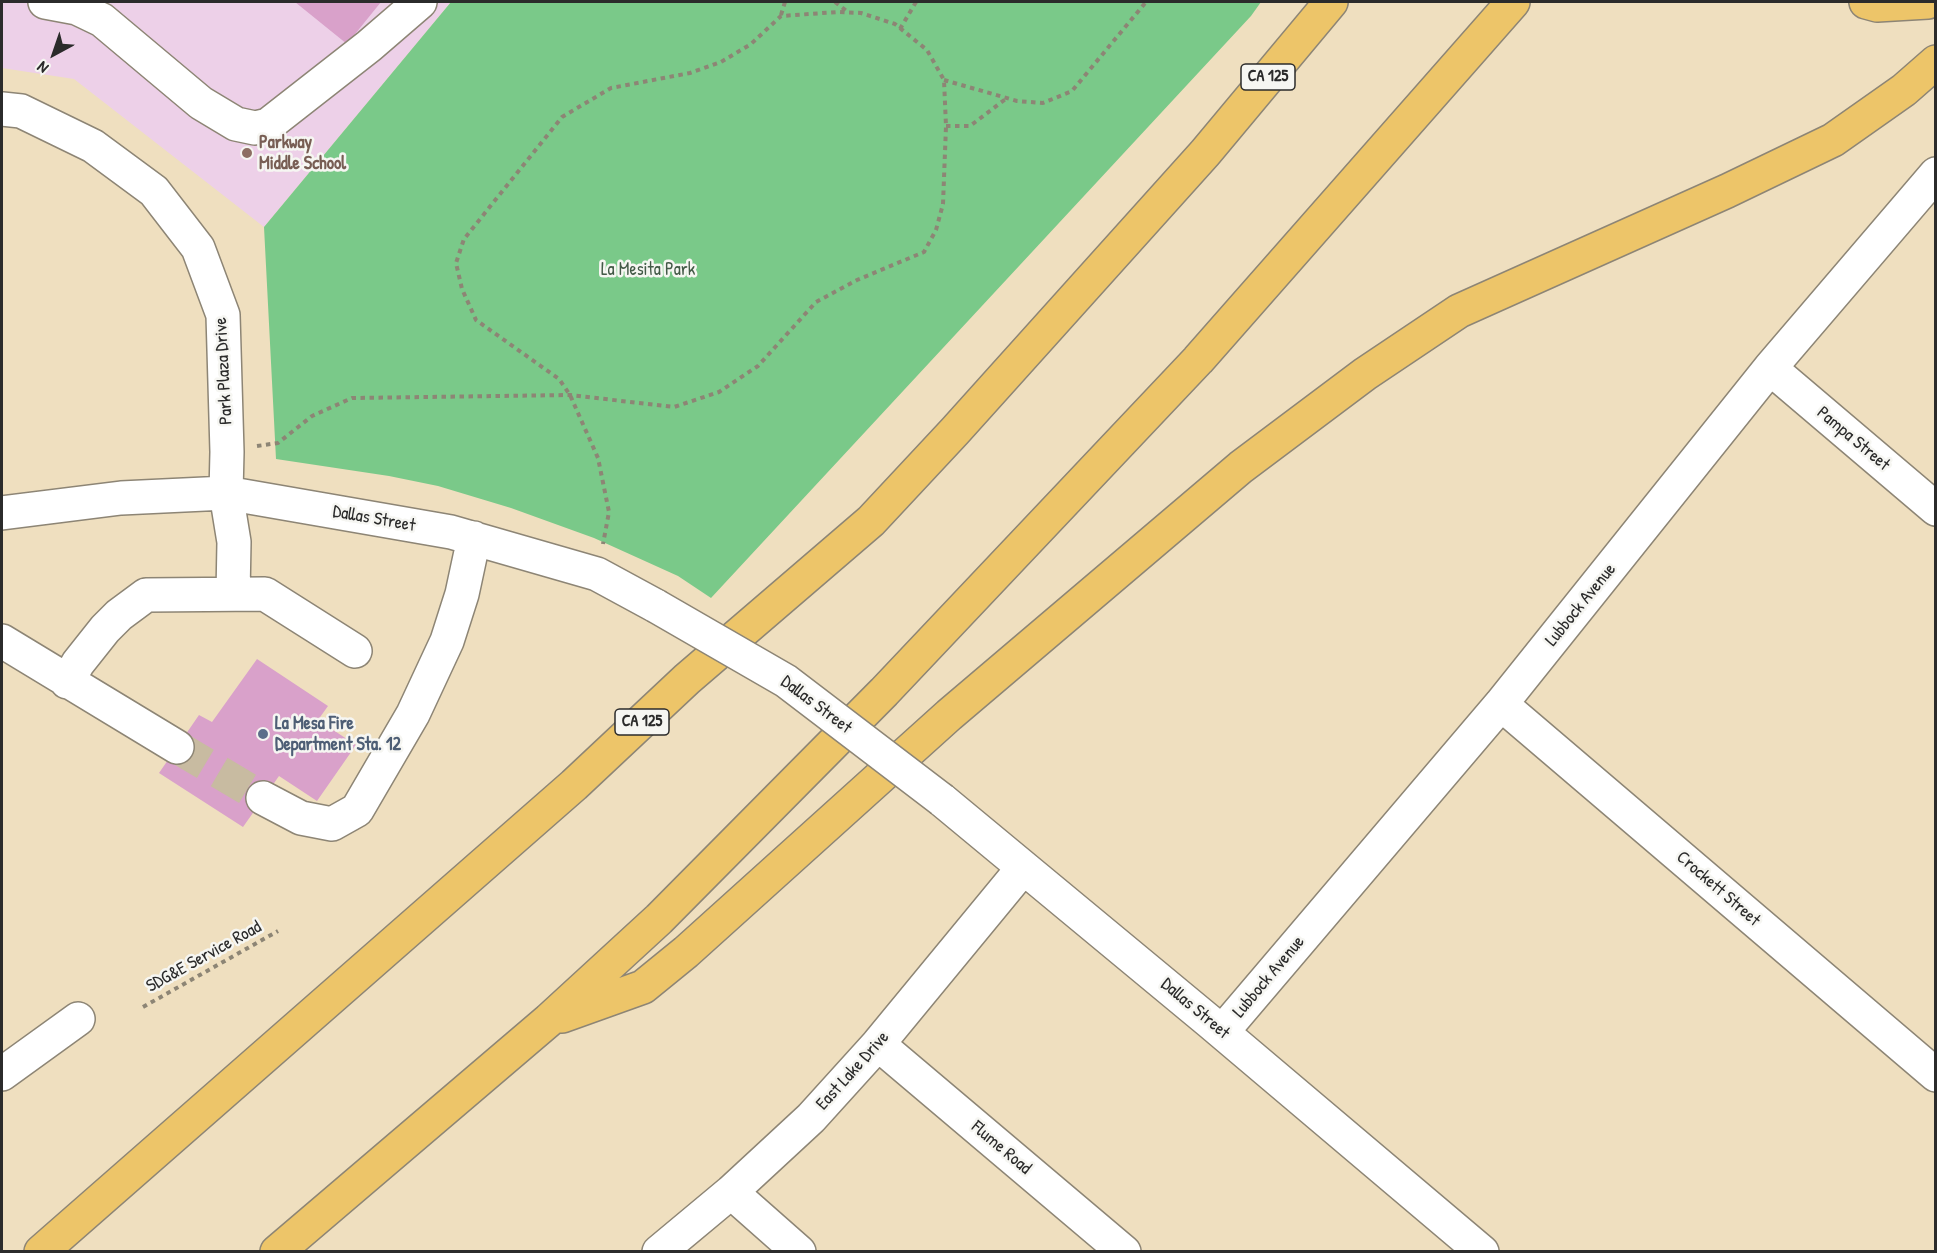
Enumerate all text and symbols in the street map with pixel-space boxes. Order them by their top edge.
north arrow [24,24,84,84]
text: N [32,57,53,79]
road number: CA 125 [1241,64,1295,90]
place label: Parkway Middle School [259,132,346,174]
marker: Parkway Middle School [240,146,254,160]
park label: La Mesita Park [601,259,695,281]
street label: Park Plaza Drive [210,317,238,425]
street label: Pampa Street [1812,402,1894,476]
street label: Dallas Street [331,501,417,537]
street label: Lubbock Avenue [1541,559,1621,651]
street label: Dallas Street [776,671,856,739]
road number: CA 125 [615,709,669,735]
place label: La Mesa Fire Department Sta. 12 [275,713,401,756]
marker: La Mesa Fire Department Sta. 12 [256,727,270,741]
street label: Crockett Street [1672,847,1764,931]
street label: SDG&E Service Road [143,916,265,998]
street label: Lubbock Avenue [1229,932,1309,1022]
street label: Dallas Street [1156,974,1234,1044]
street label: East Lake Drive [812,1027,894,1115]
street label: Flume Road [967,1117,1035,1179]

